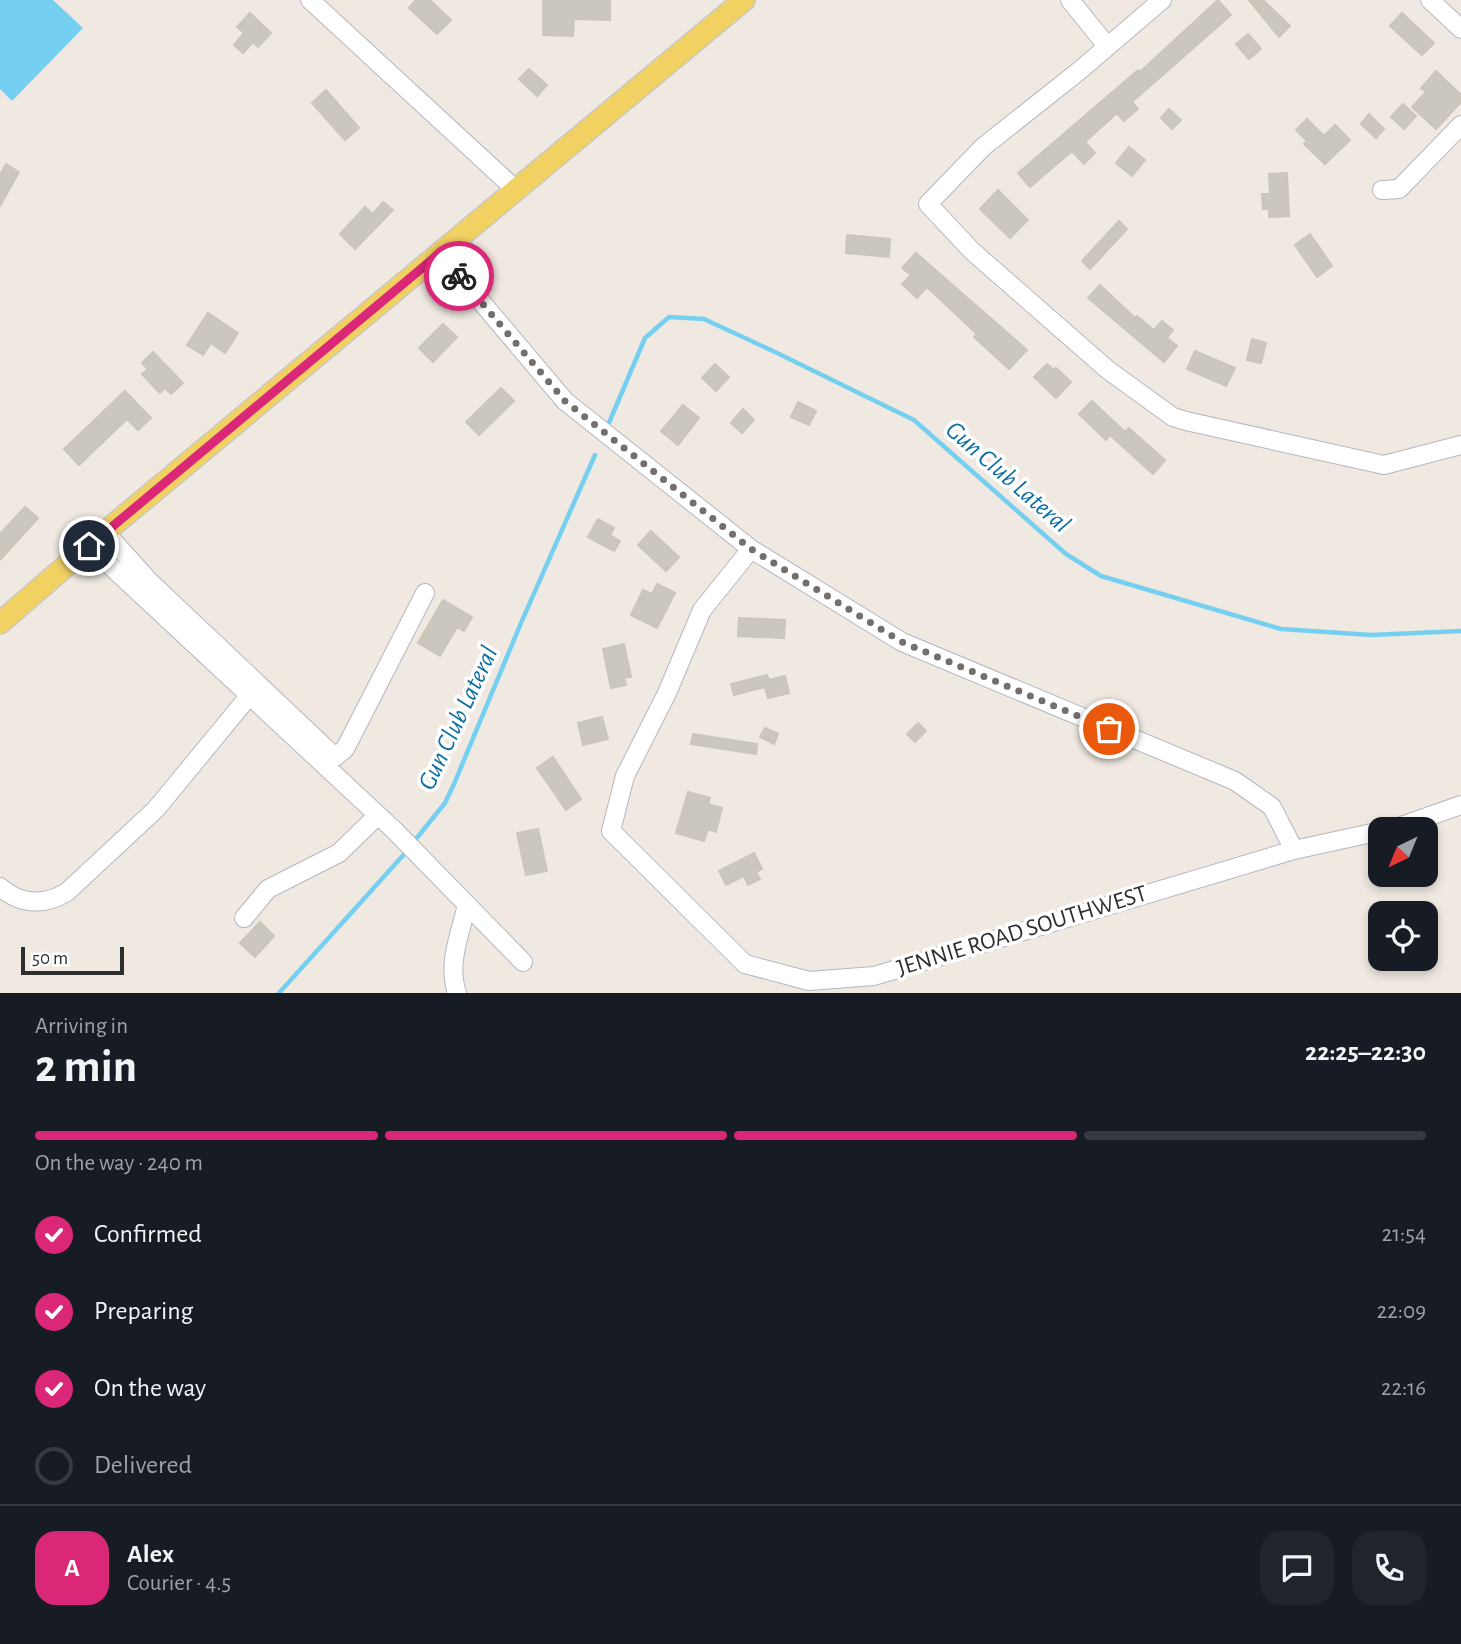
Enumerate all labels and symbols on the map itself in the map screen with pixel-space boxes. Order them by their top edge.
courier [424,241,494,311]
water label: Gun Club Lateral [941,416,1075,538]
pin [59,516,119,576]
water label: Gun Club Lateral [413,642,503,794]
pin [1079,699,1139,759]
north arrow [1368,817,1438,887]
street label: JENNIE ROAD SOUTHWEST [894,881,1150,981]
scale bar [21,944,124,976]

